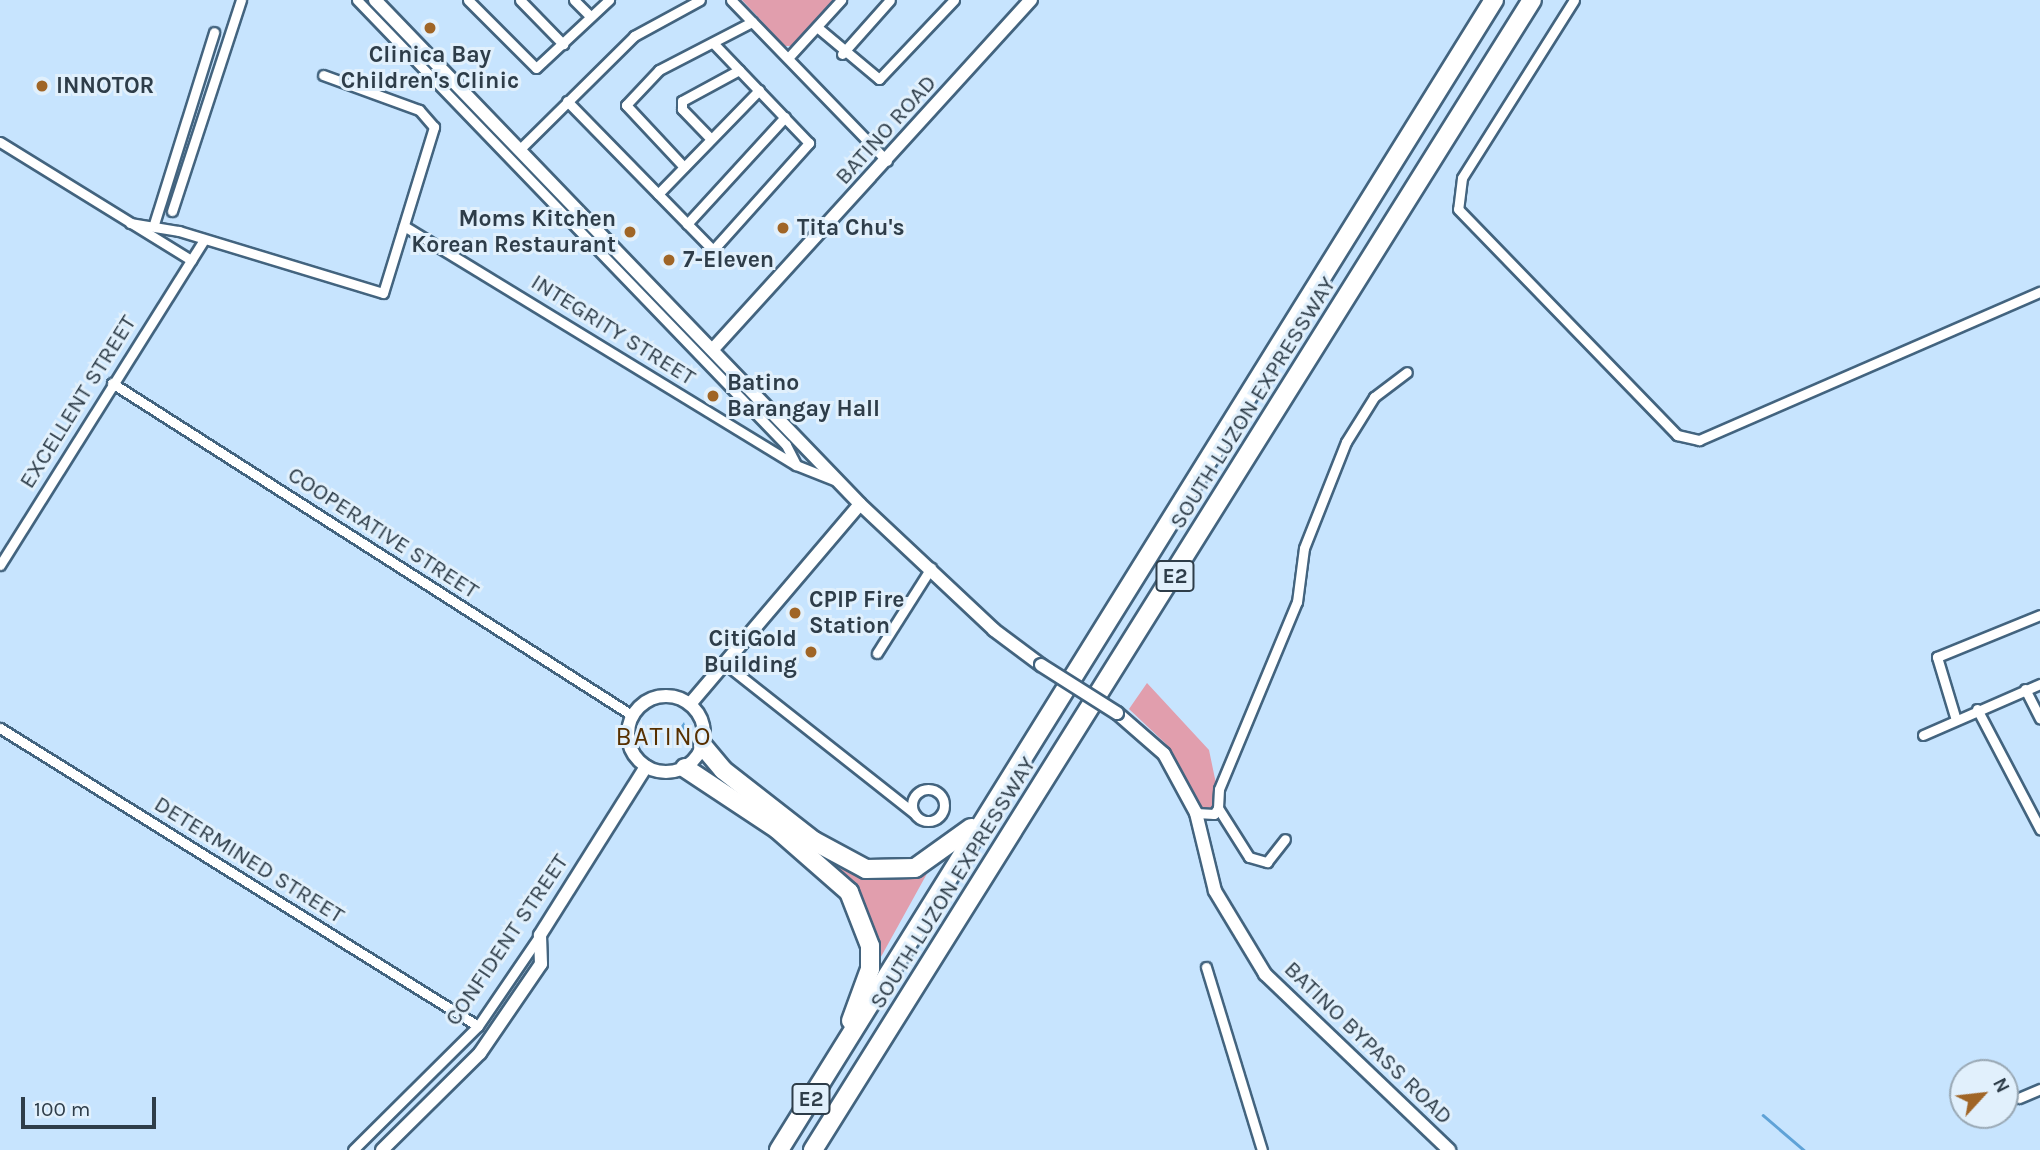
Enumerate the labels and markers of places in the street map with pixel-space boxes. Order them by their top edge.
marker: Clinica Bay Children's Clinic [420,18,440,38]
place label: Clinica Bay Children's Clinic [341,41,519,95]
place label: INNOTOR [56,72,154,100]
marker: INNOTOR [34,78,50,94]
place label: Moms Kitchen Korean Restaurant [411,205,616,259]
place label: Tita Chu's [797,214,905,242]
marker: Tita Chu's [775,220,791,236]
marker: Moms Kitchen Korean Restaurant [622,224,638,240]
place label: 7-Eleven [683,246,774,274]
marker: 7-Eleven [661,252,677,268]
place label: Batino Barangay Hall [727,369,880,423]
marker: Batino Barangay Hall [705,388,721,404]
place label: CPIP Fire Station [809,586,904,640]
marker: CPIP Fire Station [787,605,803,621]
place label: CitiGold Building [704,625,797,679]
marker: CitiGold Building [803,644,819,660]

